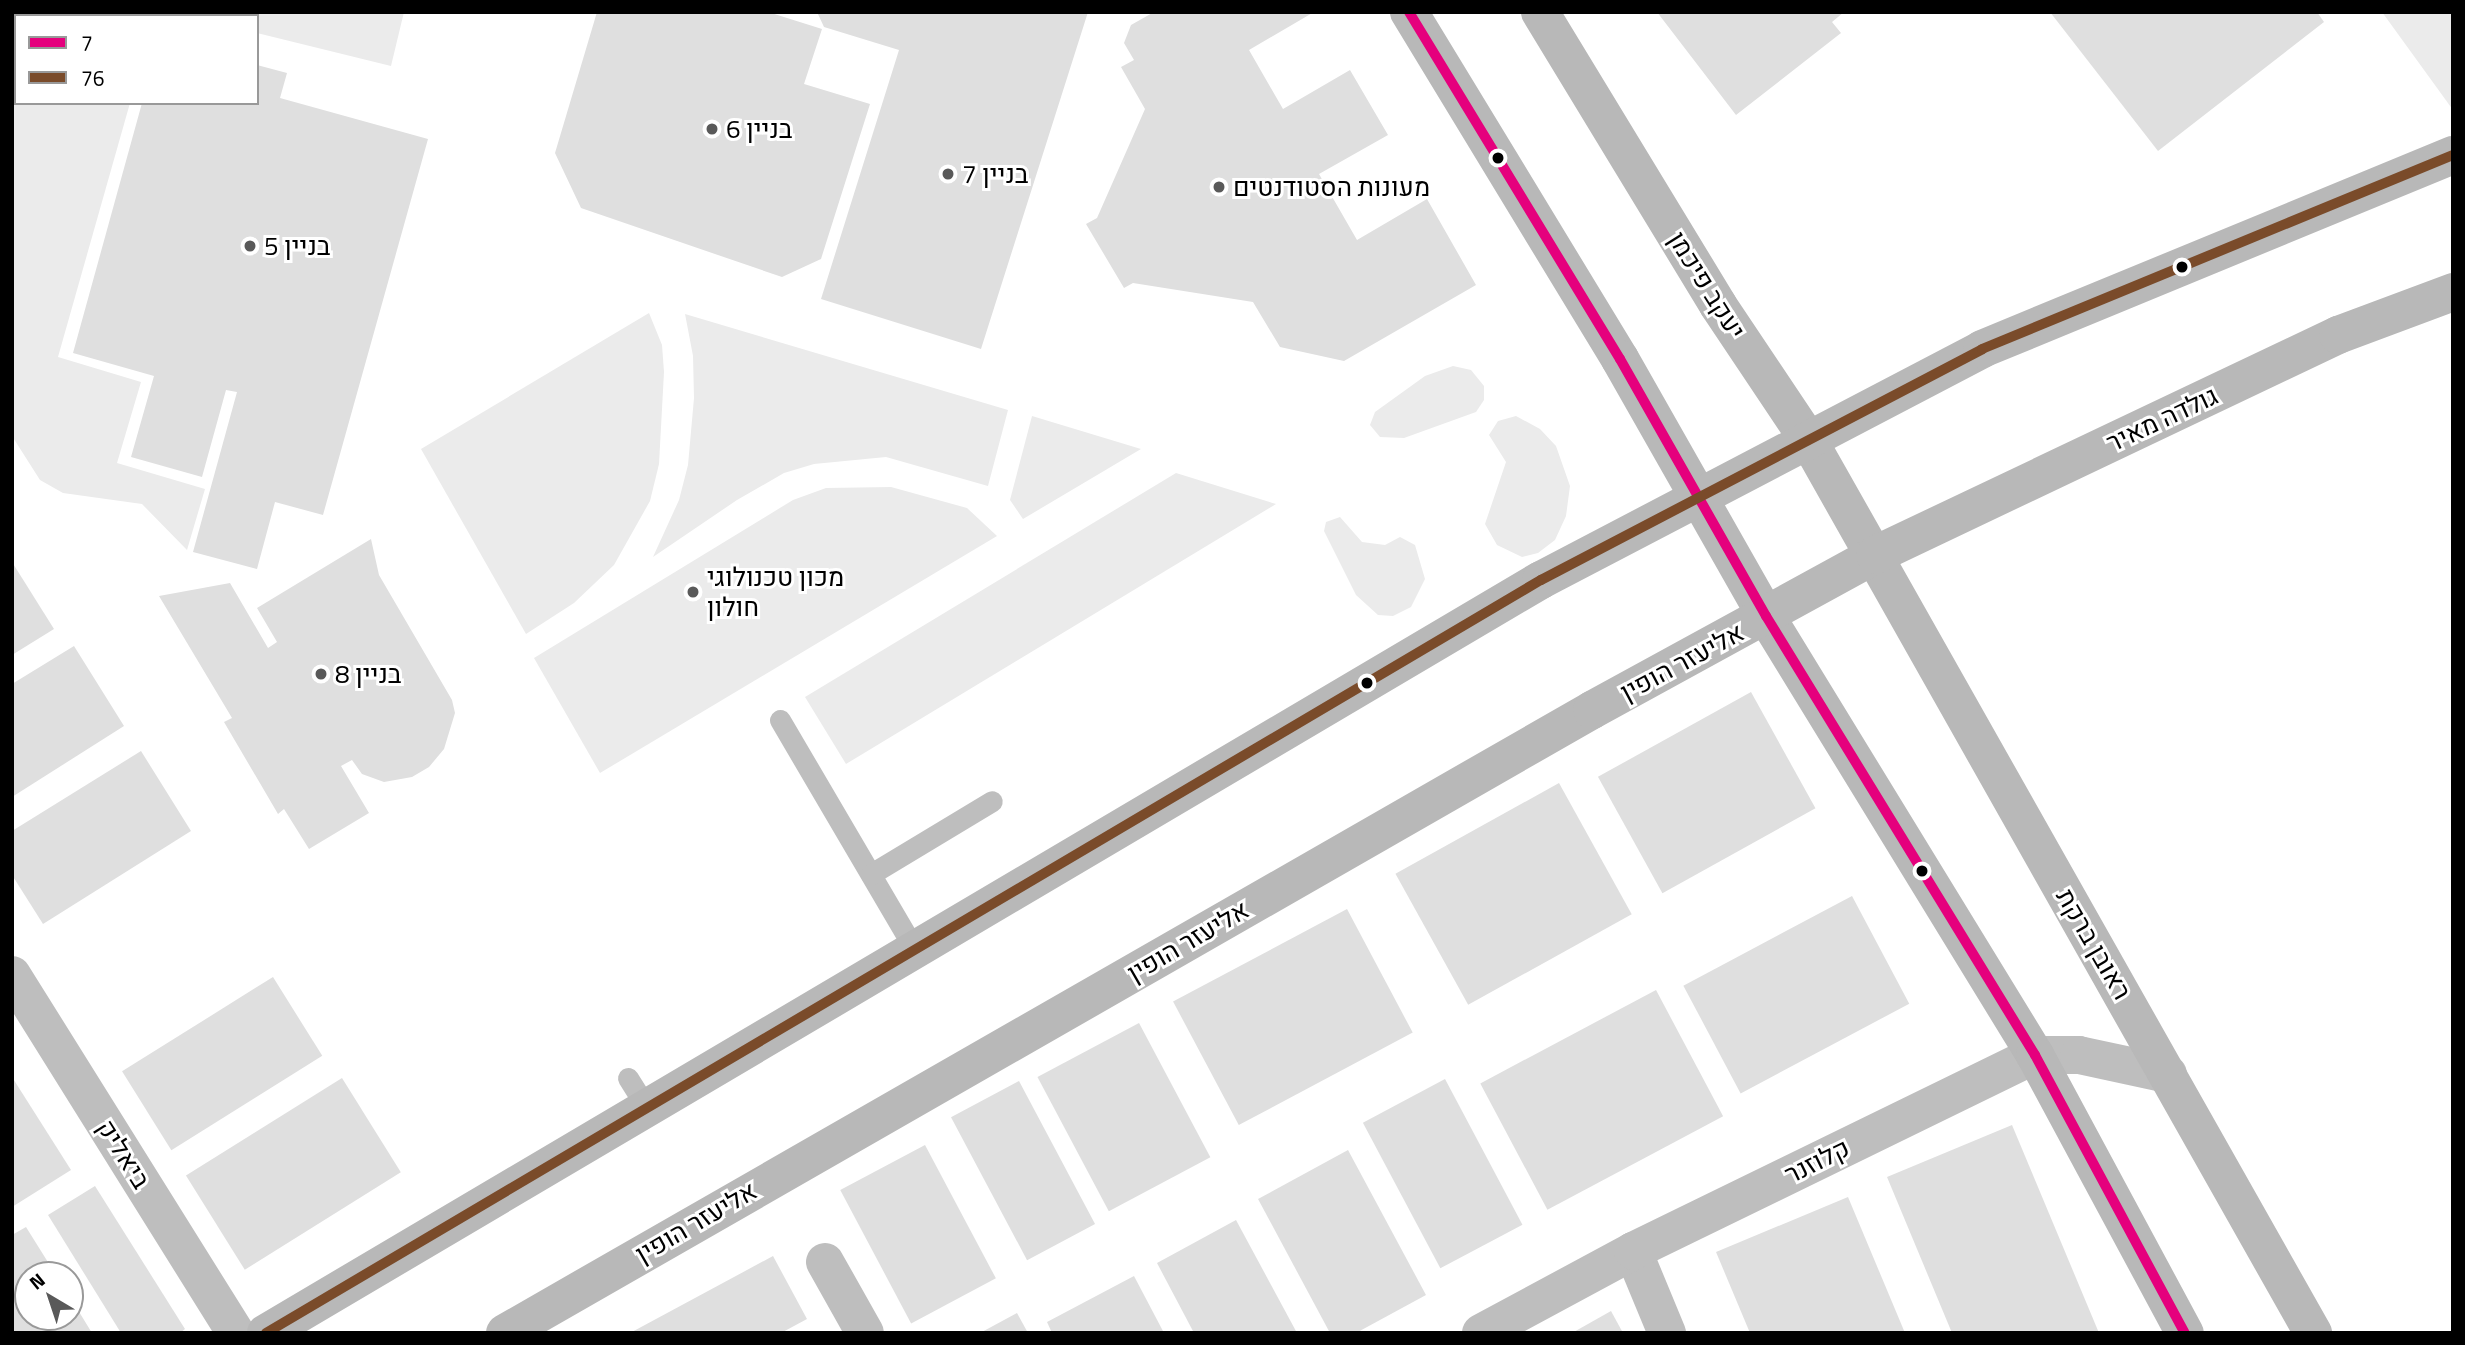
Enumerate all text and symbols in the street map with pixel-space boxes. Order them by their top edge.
legend [14,14,259,105]
text: 7 [81,27,93,59]
text: 76 [81,62,105,94]
place label: בניין 6 [726,113,793,145]
marker: בניין 6 [704,121,720,137]
unlabelled marker [1491,151,1505,165]
place label: בניין 7 [962,158,1029,190]
marker: בניין 7 [940,166,956,182]
place label: מעונות הסטודנטים [1233,171,1430,203]
marker: מעונות הסטודנטים [1211,179,1227,195]
street label: יעקב פיכמן [1662,226,1752,344]
place label: בניין 5 [264,230,331,262]
marker: בניין 5 [242,238,258,254]
unlabelled marker [2175,260,2189,274]
street label: גולדה מאיר [2101,380,2223,458]
place label: מכון טכנולוגי חולון [707,561,844,622]
marker: מכון טכנולוגי חולון [685,584,701,600]
street label: אליעזר הופין [1615,616,1749,708]
place label: בניין 8 [335,658,402,690]
marker: בניין 8 [313,666,329,682]
unlabelled marker [1360,676,1374,690]
unlabelled marker [1915,864,1929,878]
street label: ראובן ברקת [2050,883,2138,1005]
street label: אליעזר הופין [1122,894,1254,988]
street label: ביאליק [91,1114,157,1194]
street label: קלוזנר [1779,1132,1855,1190]
street label: אליעזר הופין [630,1175,762,1269]
north arrow [14,1261,84,1331]
text: N [22,1265,51,1296]

